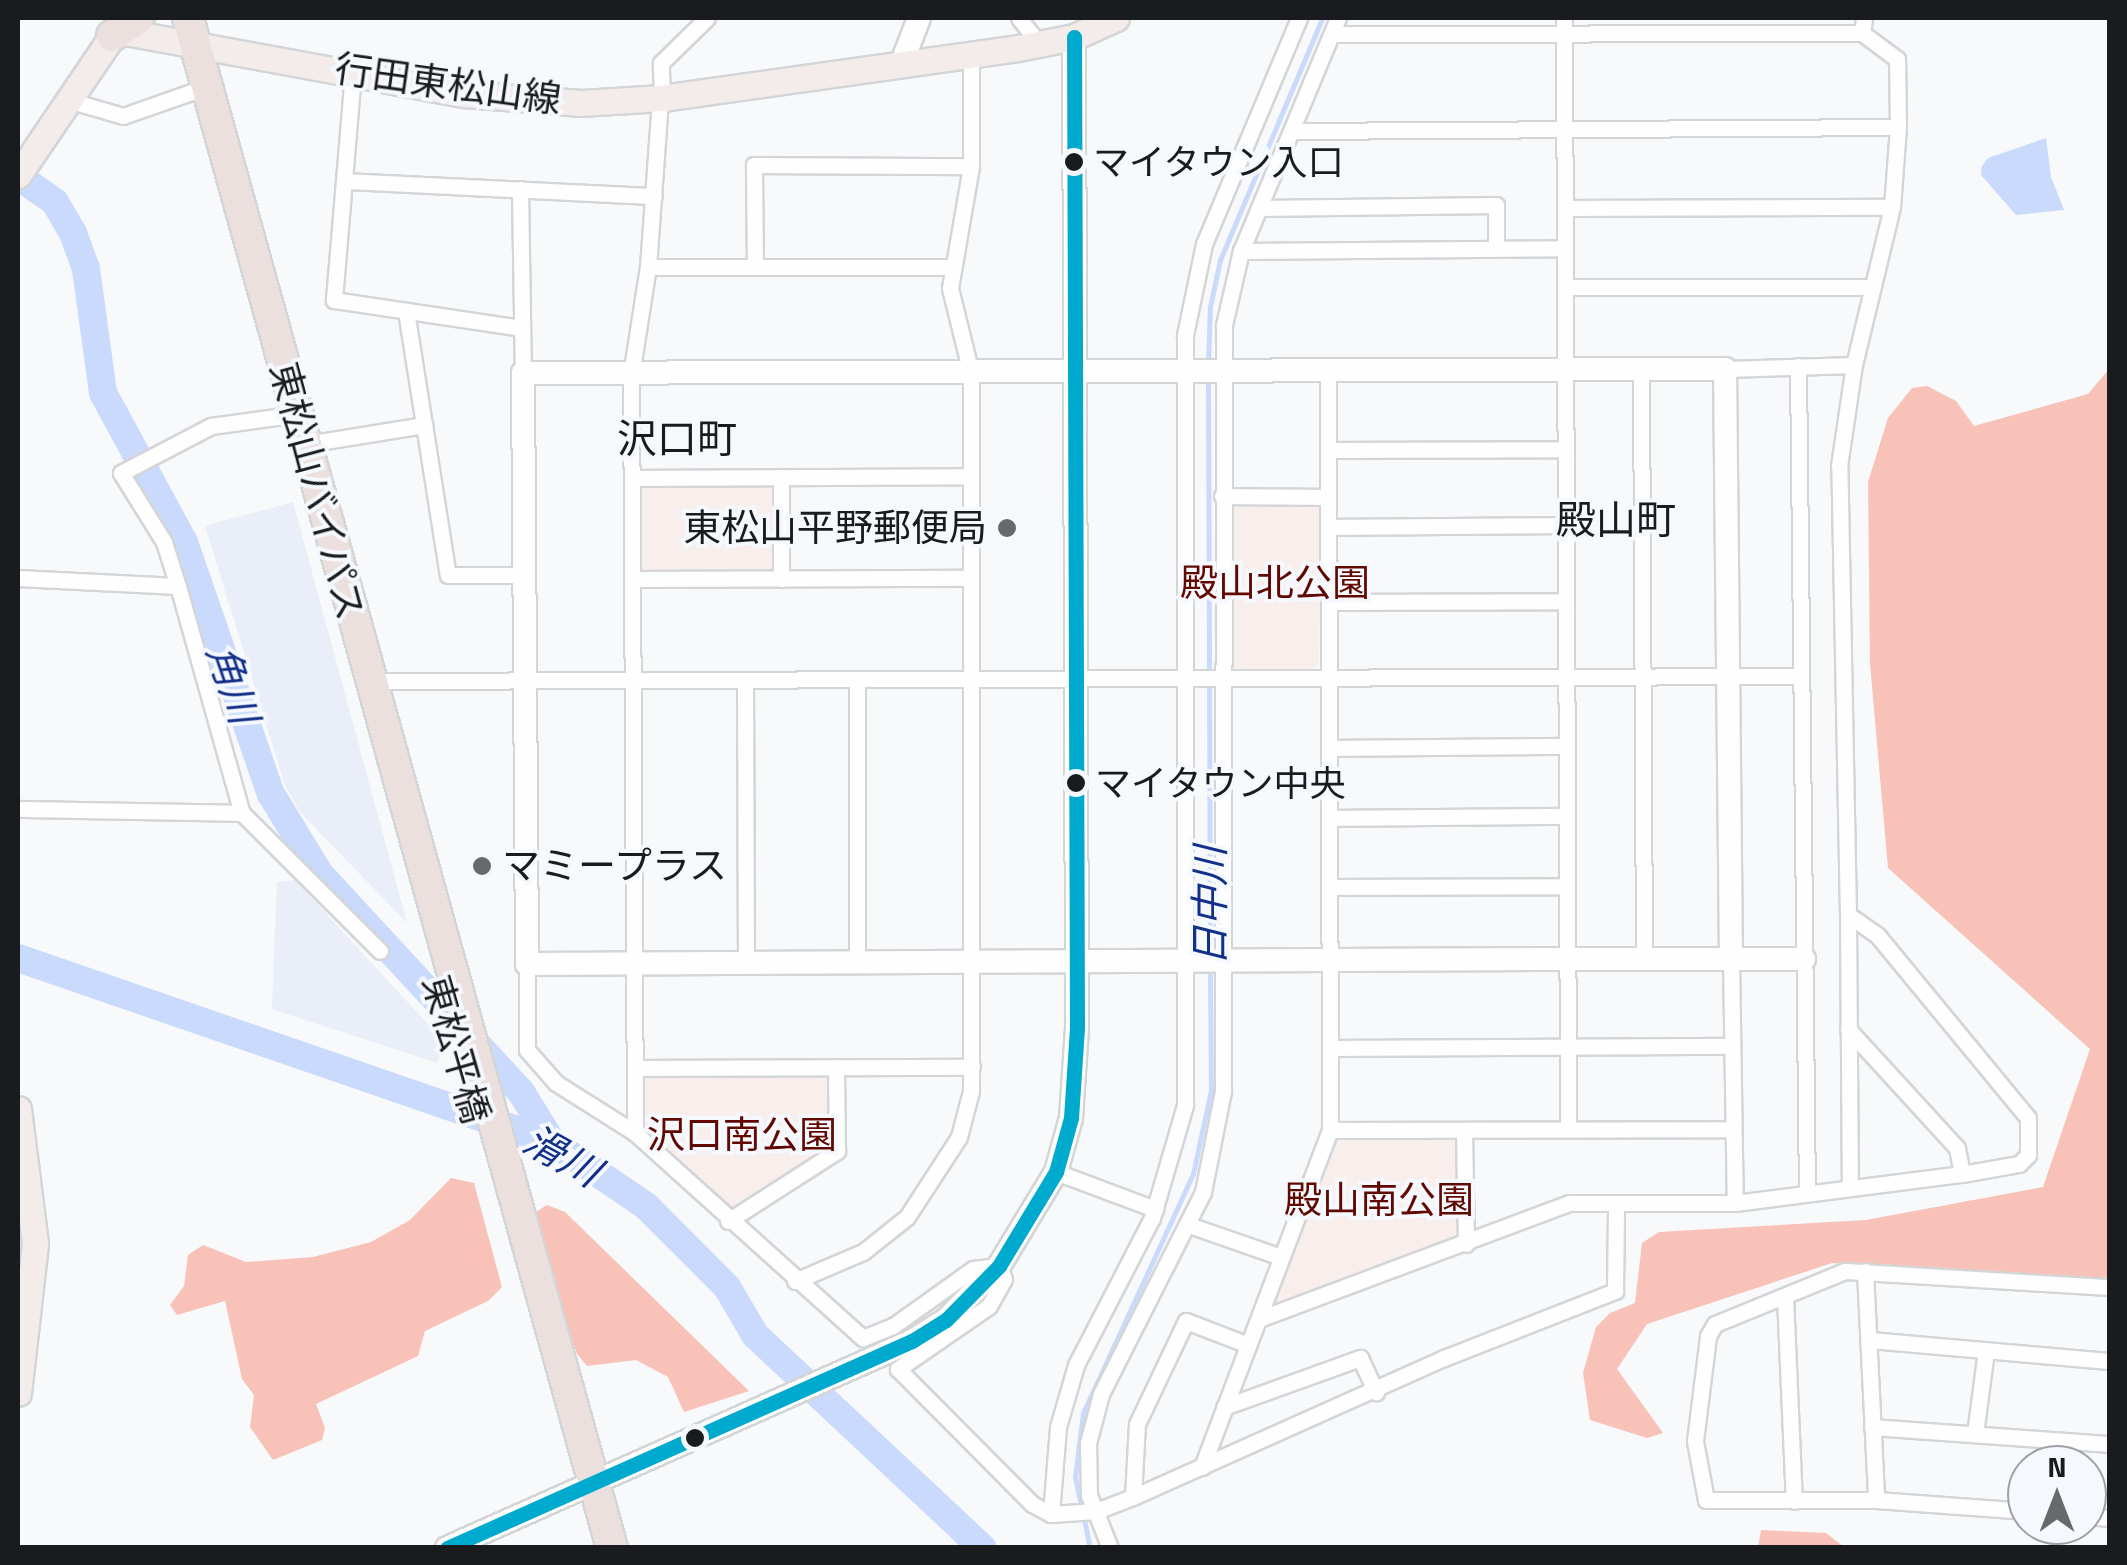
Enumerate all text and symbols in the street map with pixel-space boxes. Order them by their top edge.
street label: 行田東松山線 [332,46,564,122]
place label: マイタウン入口 [1093,140,1345,184]
marker: マイタウン入口 [1064,152,1084,172]
street label: 東松山バイパス [261,357,373,625]
district label: 沢口町 [617,415,737,463]
district label: 殿山町 [1556,496,1676,544]
place label: 東松山平野郵便局 [683,505,987,551]
marker: 東松山平野郵便局 [996,517,1018,539]
park label: 殿山北公園 [1180,560,1370,606]
water label: 角川 [197,638,269,730]
place label: マイタウン中央 [1095,761,1347,805]
marker: マイタウン中央 [1066,773,1086,793]
place label: マミープラス [502,843,730,889]
water label: 日中川 [1186,846,1234,966]
marker: マミープラス [471,855,493,877]
street label: 東松平橋 [413,970,499,1128]
park label: 沢口南公園 [647,1112,837,1158]
water label: 滑川 [515,1116,609,1196]
park label: 殿山南公園 [1284,1177,1474,1223]
unlabelled marker [685,1428,705,1448]
north arrow [2007,1445,2107,1545]
text: N [2047,1445,2067,1488]

